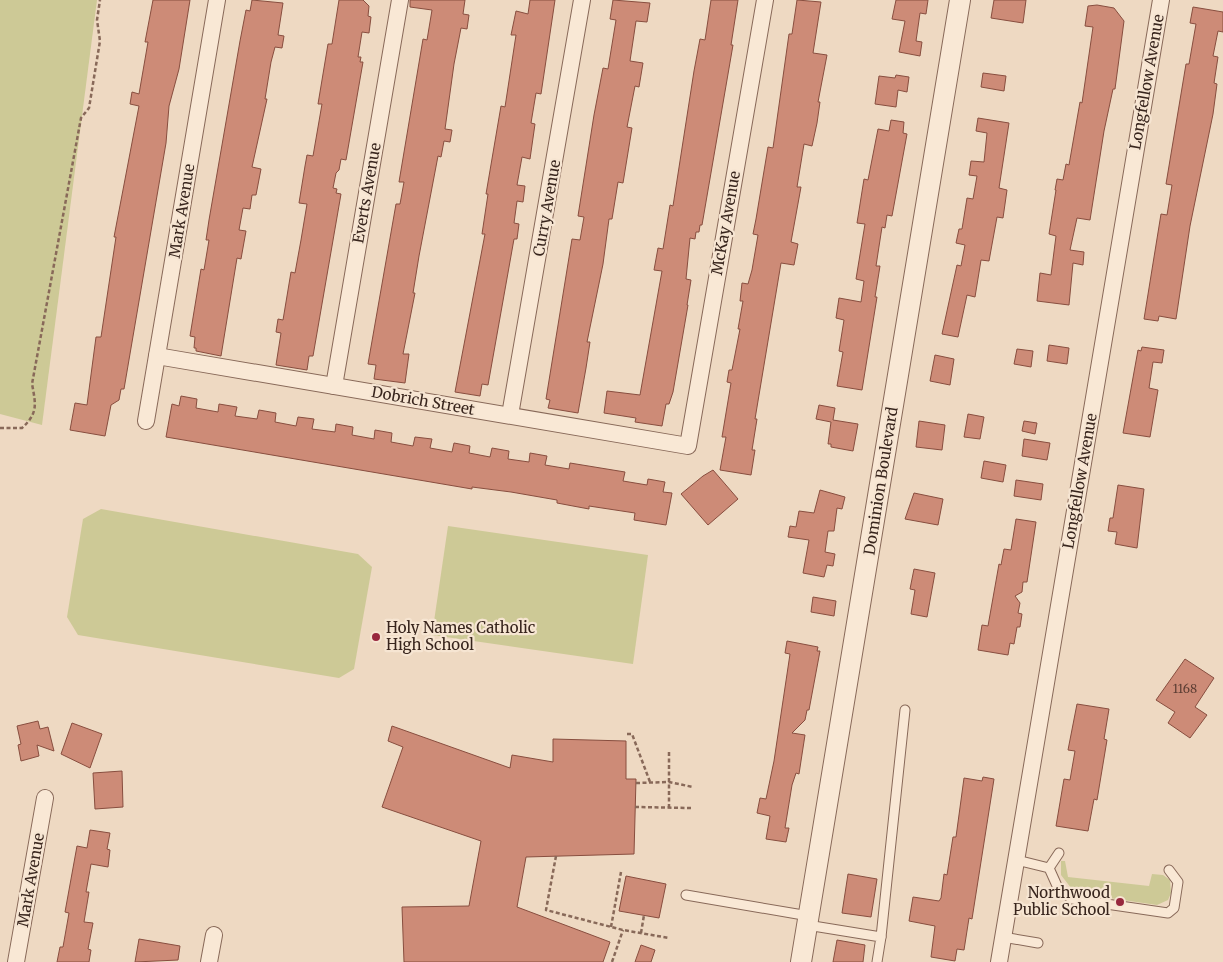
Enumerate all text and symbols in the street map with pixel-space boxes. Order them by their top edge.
street label: Longfellow Avenue [1125,12,1168,151]
street label: Everts Avenue [348,141,385,245]
street label: Curry Avenue [529,158,564,258]
street label: Mark Avenue [165,162,198,259]
street label: McKay Avenue [707,169,744,276]
street label: Dobrich Street [370,382,476,419]
street label: Dominion Boulevard [859,405,902,556]
street label: Longfellow Avenue [1058,411,1101,550]
place label: Holy Names Catholic High School [386,618,536,654]
marker: Holy Names Catholic High School [370,631,382,643]
house number: 1168 [1173,681,1197,696]
street label: Mark Avenue [13,831,48,928]
place label: Northwood Public School [1013,883,1110,919]
marker: Northwood Public School [1114,896,1126,908]

